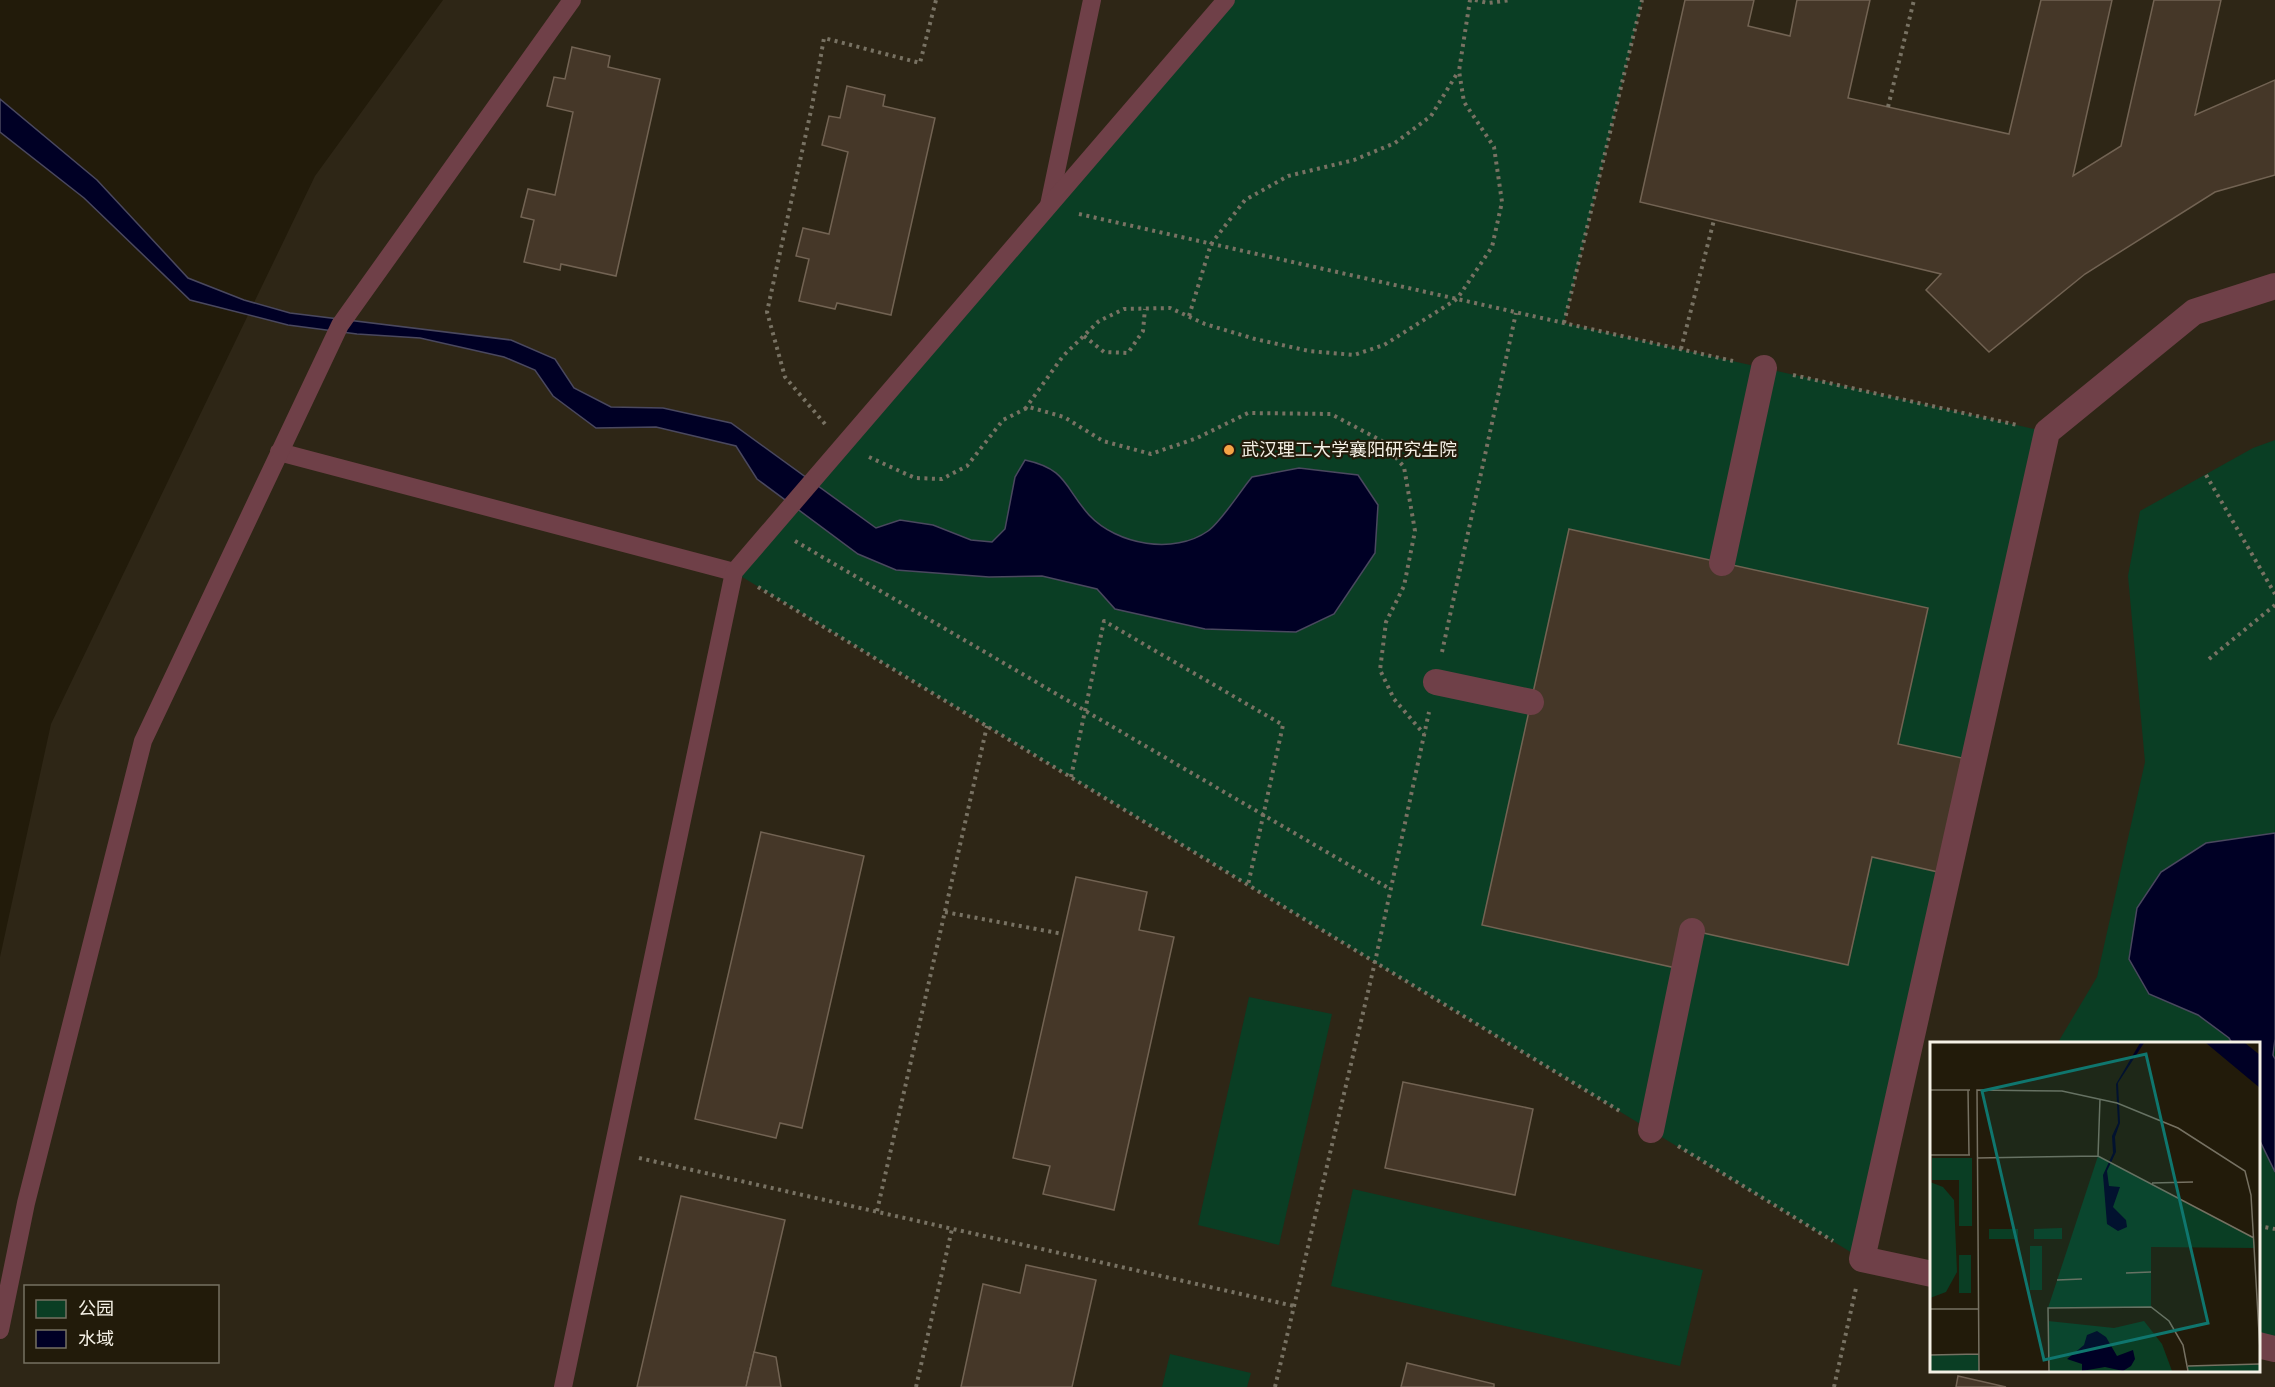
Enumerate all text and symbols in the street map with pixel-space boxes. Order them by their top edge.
place label: 武汉理工大学襄阳研究生院 [1241,438,1457,462]
marker: 武汉理工大学襄阳研究生院 [1222,443,1236,457]
inset map [1930,1042,2260,1372]
legend [24,1285,219,1363]
text: 公园 [78,1297,114,1321]
text: 水域 [78,1327,114,1351]

